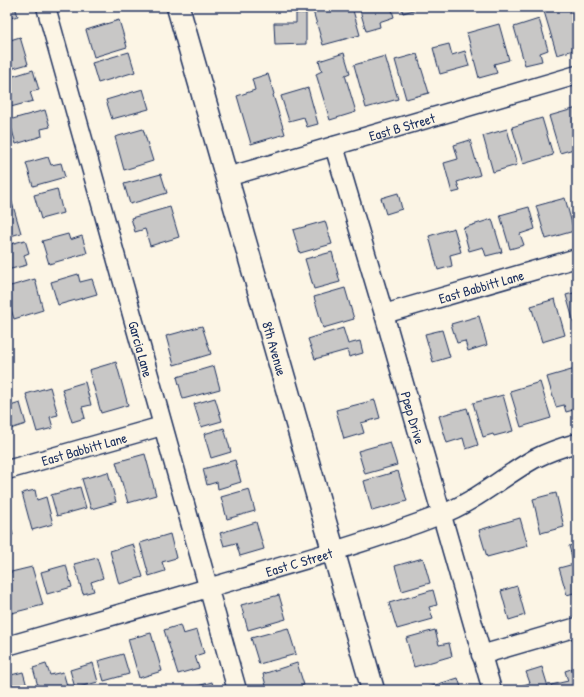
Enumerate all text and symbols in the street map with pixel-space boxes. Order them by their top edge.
street label: East B Street [366,107,437,145]
street label: East Babbitt Lane [436,264,526,307]
street label: Garcia Lane [125,319,159,380]
street label: 8th Avenue [259,319,292,378]
street label: Ppep Drive [397,389,430,446]
street label: East Babbitt Lane [39,427,129,469]
street label: East C Street [263,543,335,580]

